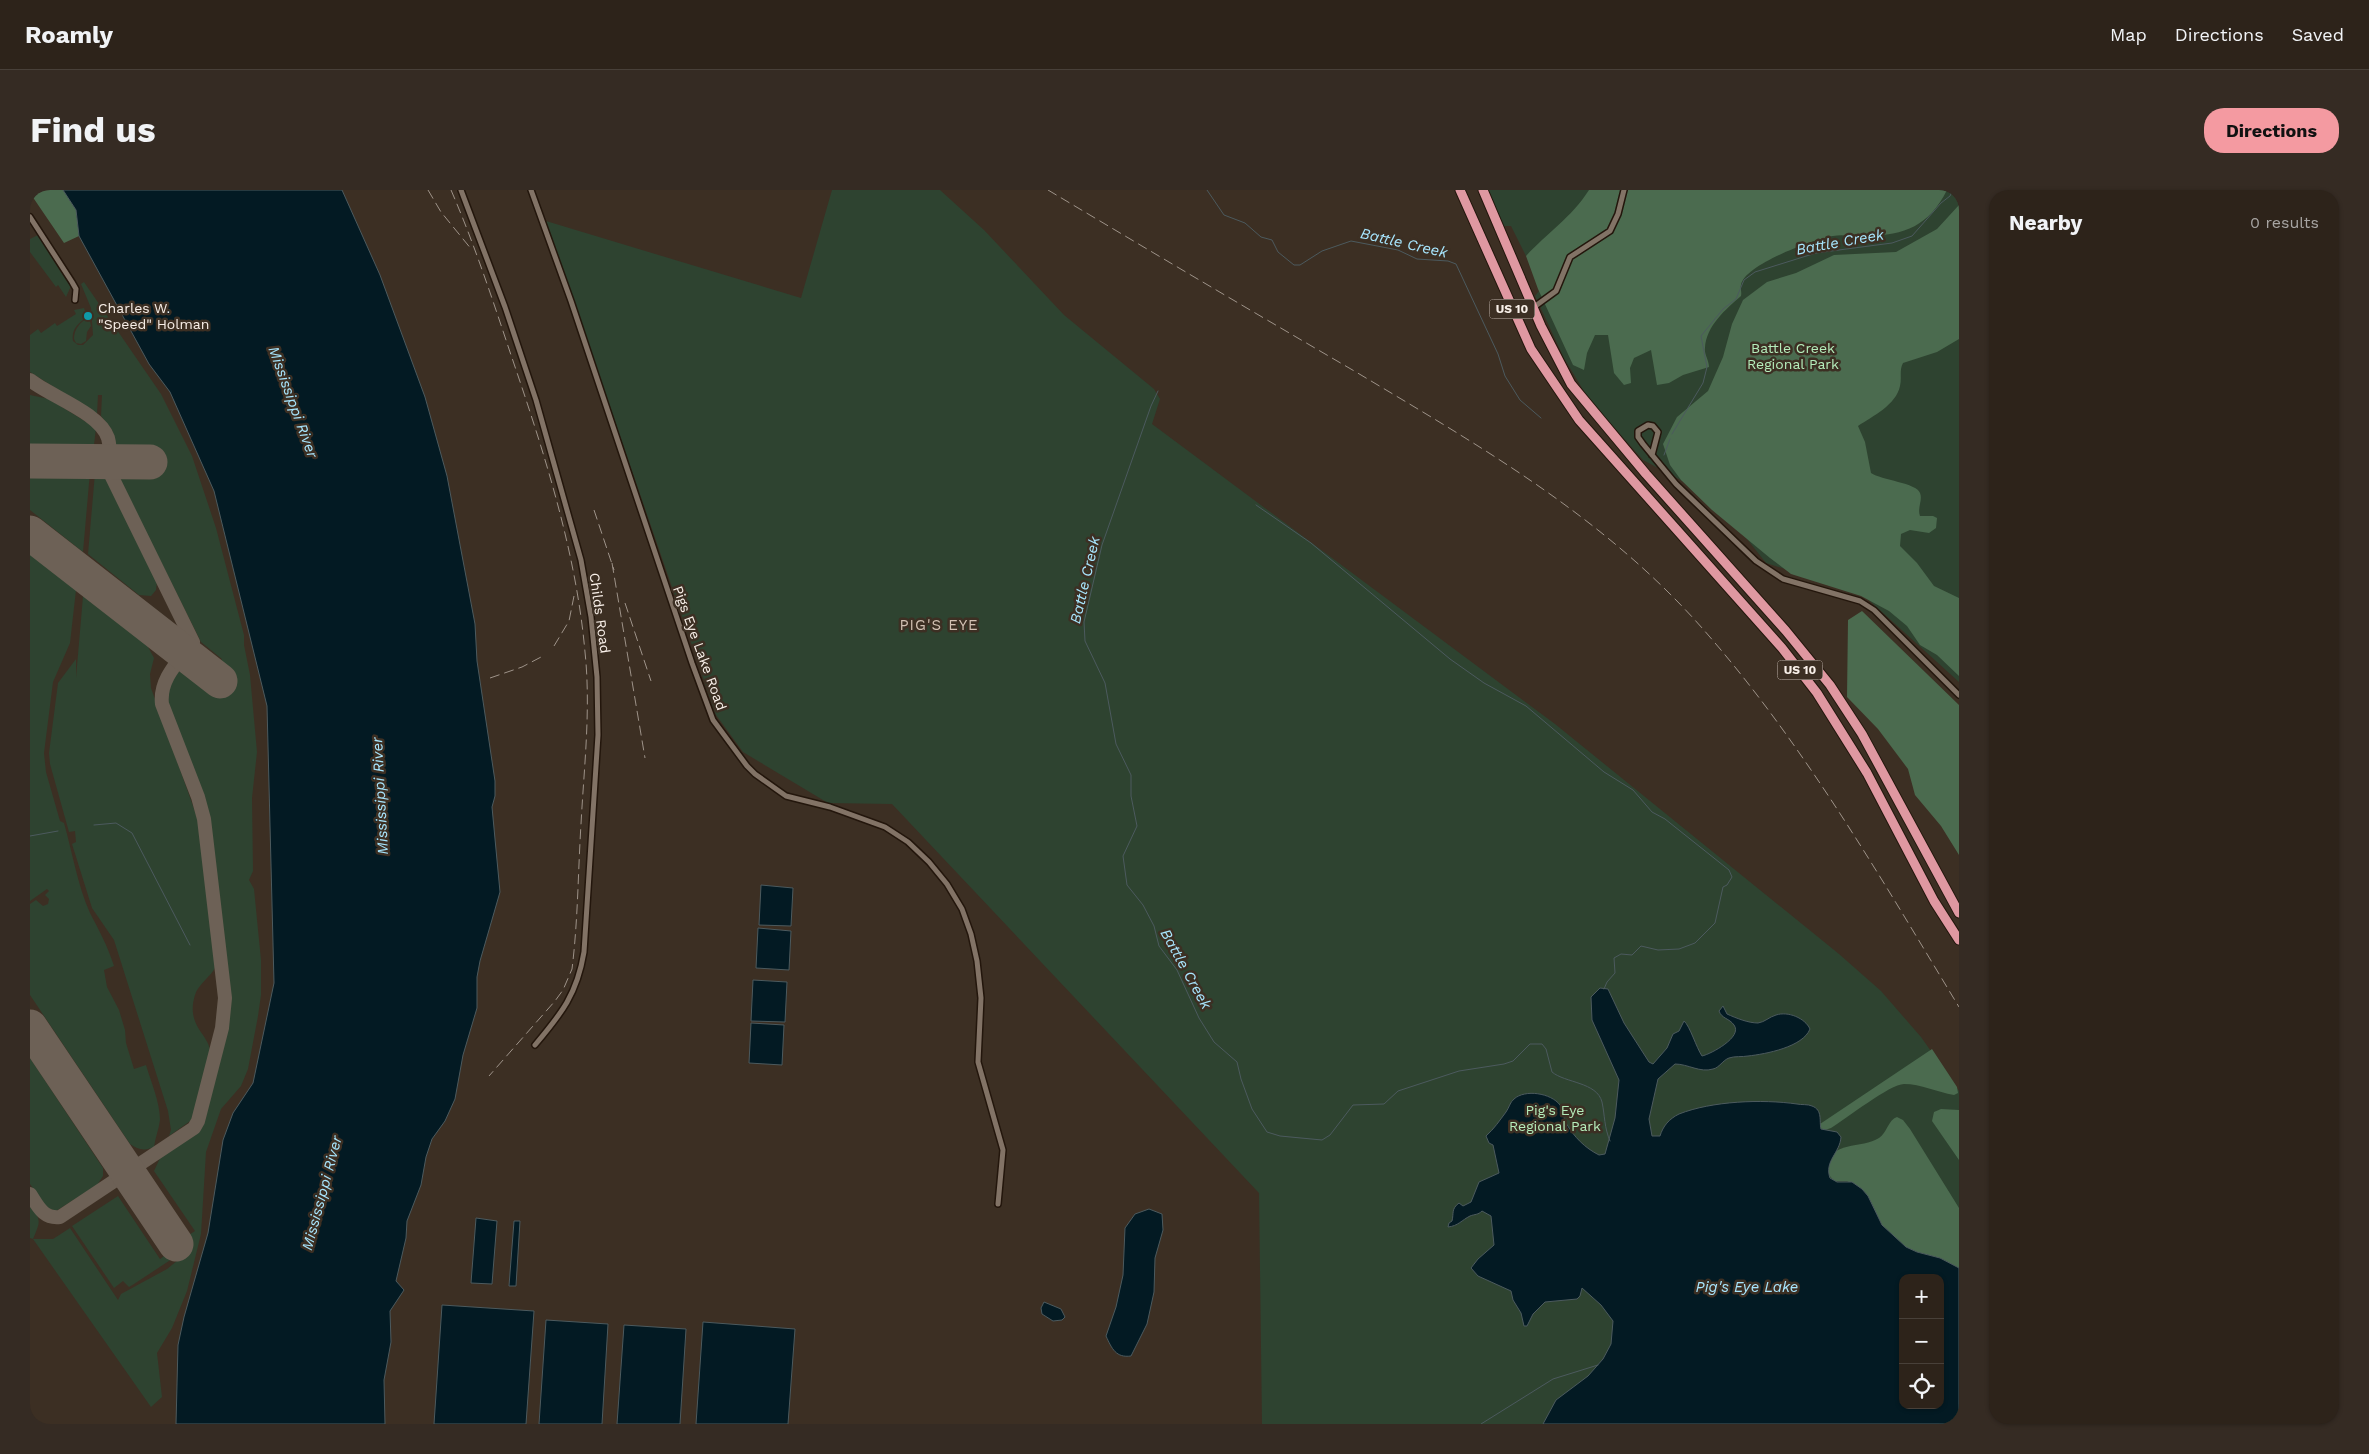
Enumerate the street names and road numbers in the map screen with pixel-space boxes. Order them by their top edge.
road number: US 10 [1490,300,1534,318]
street label: Childs Road [586,572,614,654]
street label: Pigs Eye Lake Road [670,584,730,712]
road number: US 10 [1778,660,1822,680]

